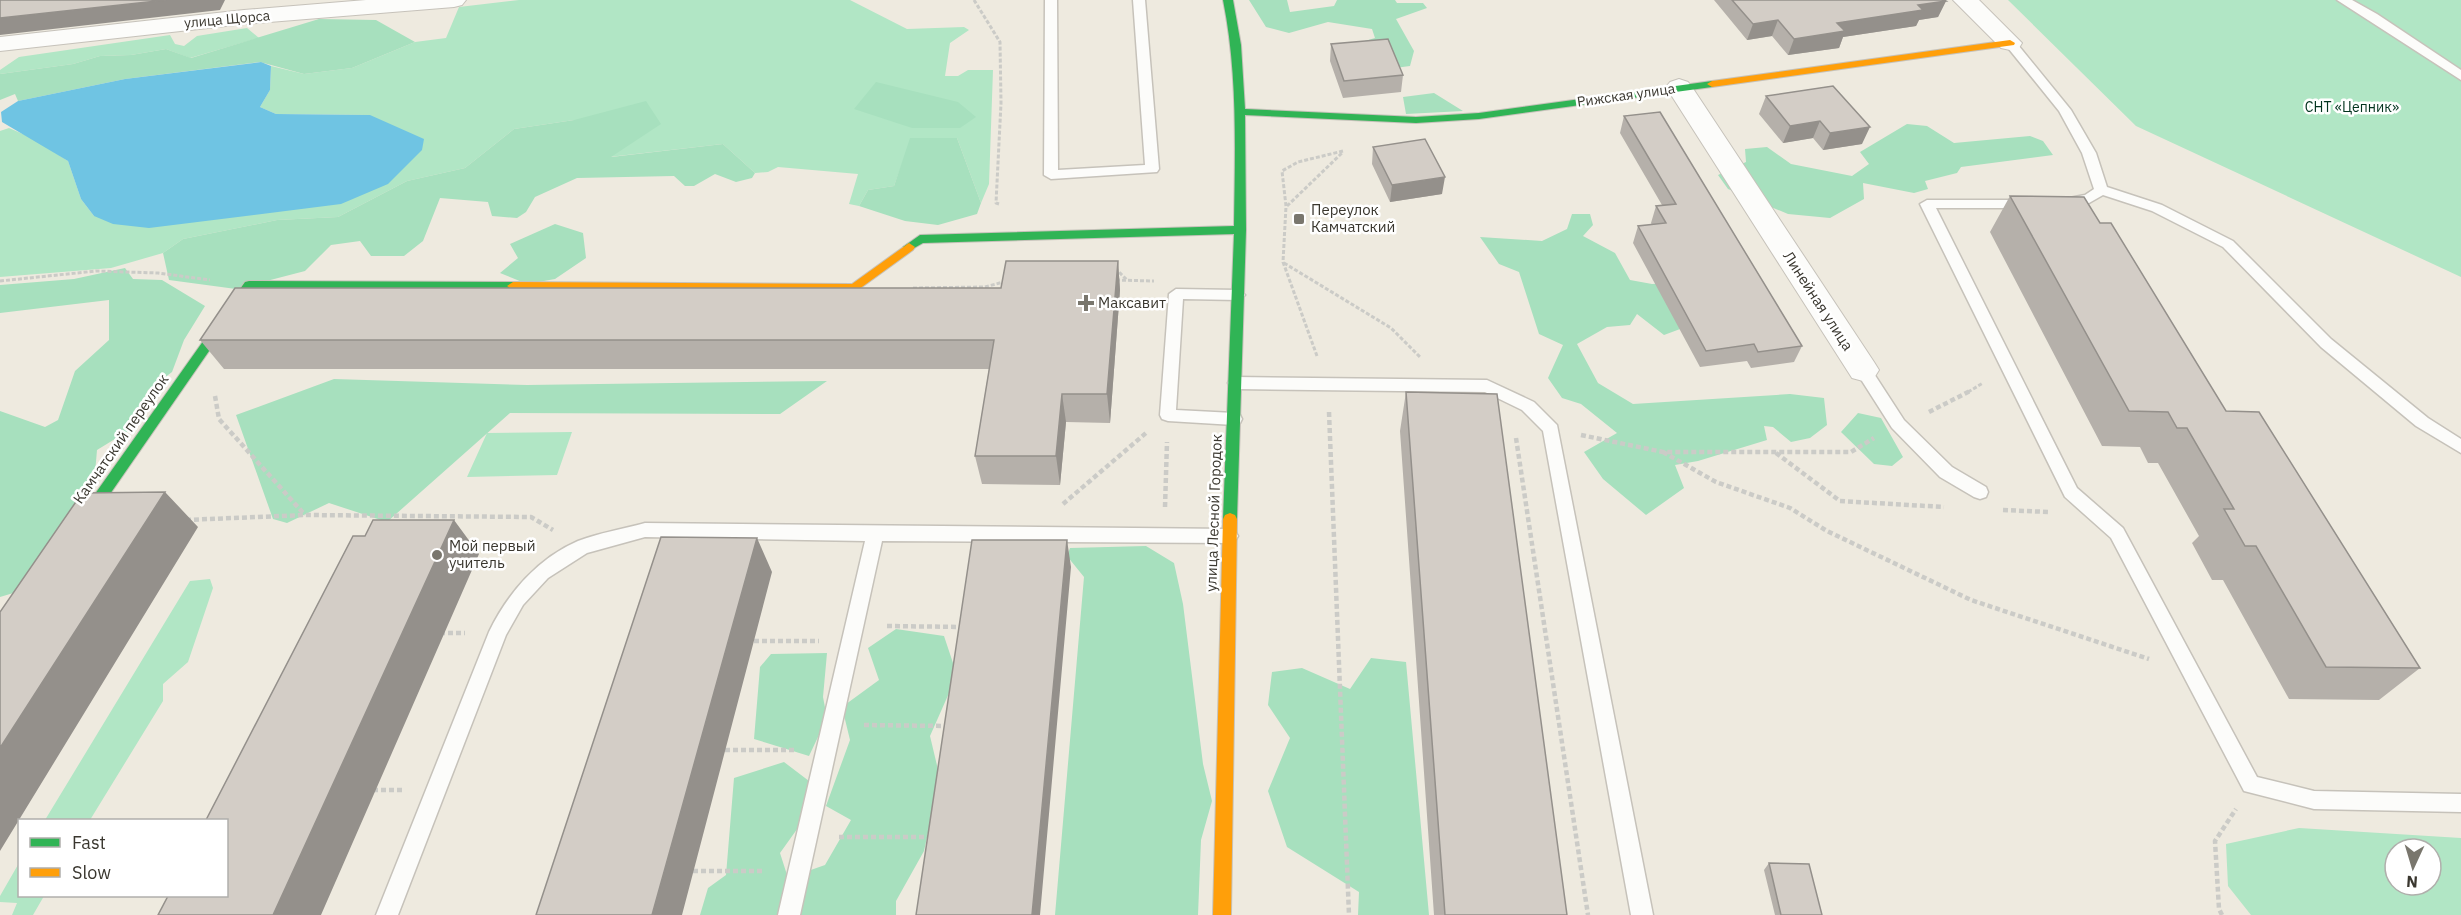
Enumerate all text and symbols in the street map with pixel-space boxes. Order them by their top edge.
street label: улица Щорса [183,6,271,32]
street label: Рижская улица [1576,79,1677,111]
park label: СНТ «Цепник» [2305,98,2399,116]
place label: Переулок Камчатский [1311,200,1395,236]
marker: Переулок Камчатский [1292,212,1306,226]
street label: Линейная улица [1779,247,1858,354]
place label: Максавит [1098,293,1166,312]
marker: Максавит [1079,296,1093,310]
street label: Камчатский переулок [69,370,173,507]
street label: улица Лесной Городок [1201,434,1226,592]
place label: Мой первый учитель [449,536,536,572]
marker: Мой первый учитель [430,548,444,562]
legend [18,819,228,897]
text: Fast [72,831,106,854]
north arrow [2383,837,2443,897]
text: Slow [72,861,111,884]
text: N [2405,872,2418,892]

